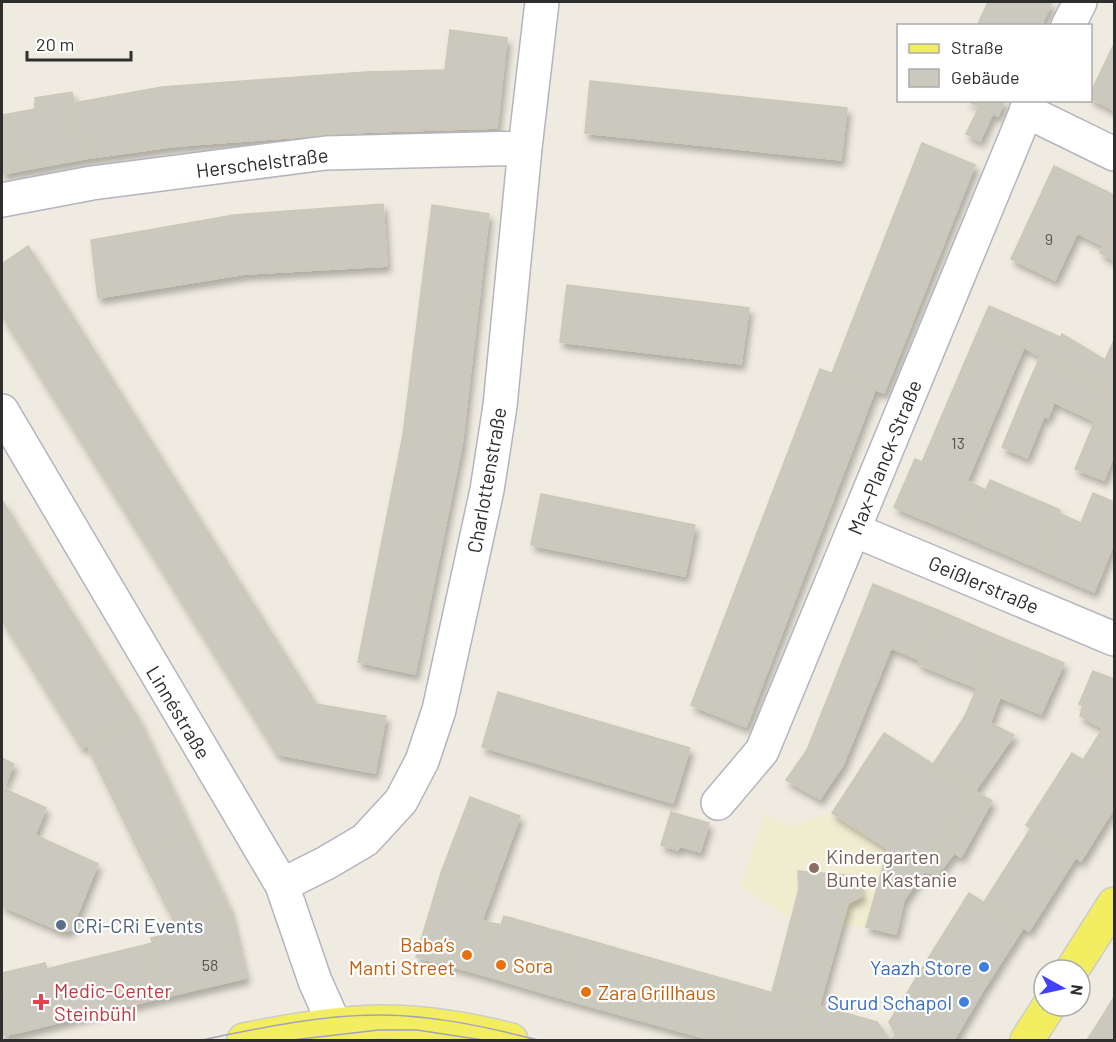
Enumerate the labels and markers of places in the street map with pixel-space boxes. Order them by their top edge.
place label: Kindergarten Bunte Kastanie [826,844,957,891]
marker: Kindergarten Bunte Kastanie [807,861,821,875]
place label: CRi-CRi Events [73,913,203,937]
marker: CRi-CRi Events [54,918,68,932]
place label: Baba‘s Manti Street [349,932,455,979]
marker: Baba‘s Manti Street [460,948,474,962]
place label: Sora [513,953,553,977]
place label: Yaazh Store [870,955,972,979]
marker: Sora [494,958,508,972]
marker: Yaazh Store [977,960,991,974]
place label: Medic-Center Steinbühl [54,978,172,1025]
place label: Zara Grillhaus [598,980,716,1004]
marker: Zara Grillhaus [579,985,593,999]
place label: Surud Schapol [827,990,952,1014]
marker: Medic-Center Steinbühl [32,993,50,1011]
marker: Surud Schapol [957,995,971,1009]

